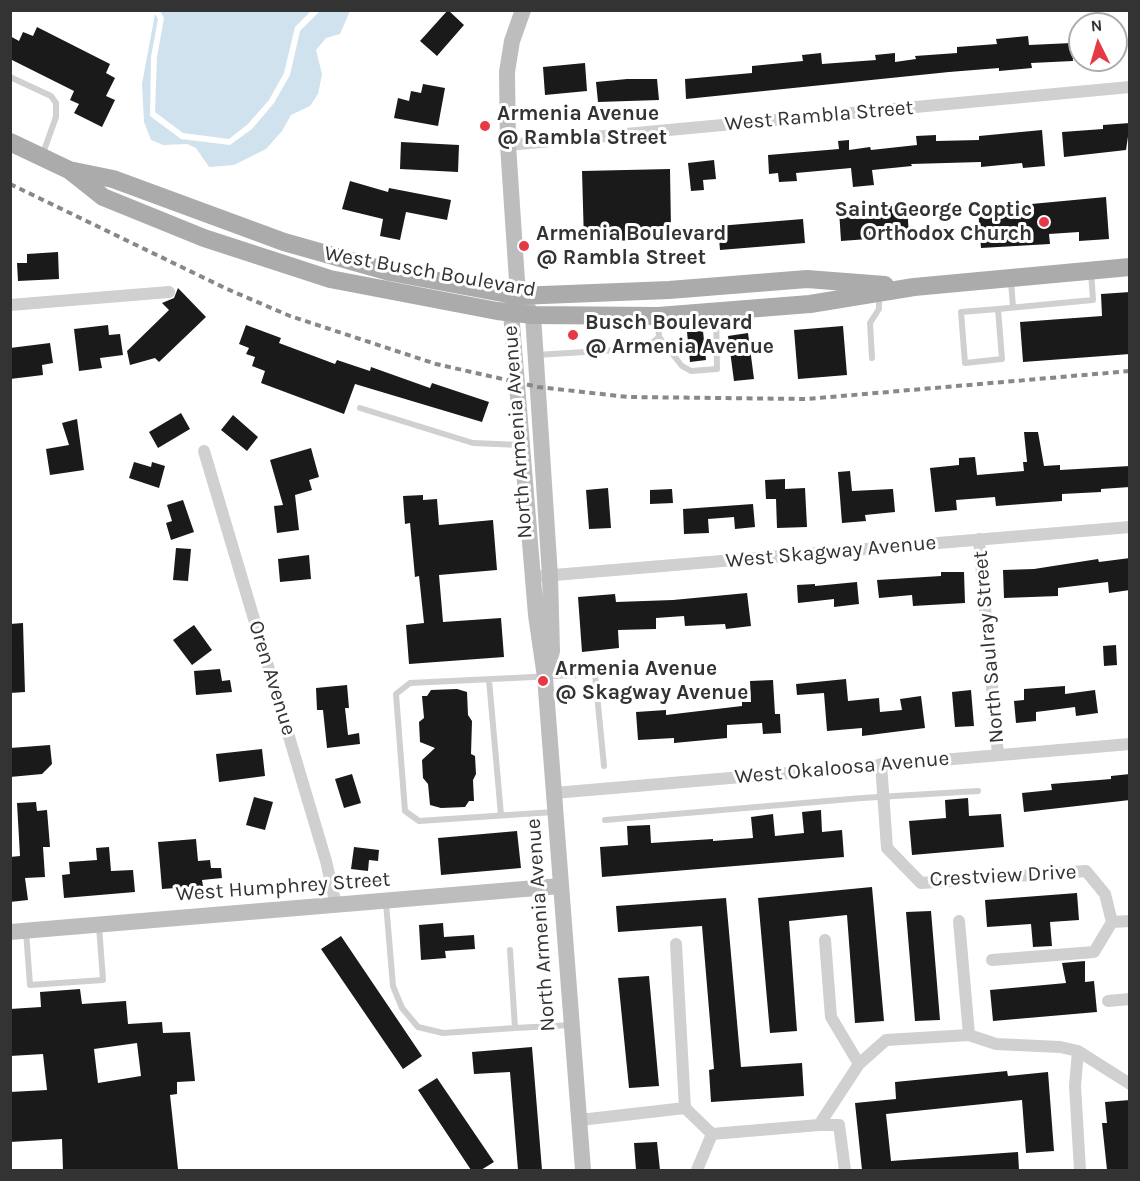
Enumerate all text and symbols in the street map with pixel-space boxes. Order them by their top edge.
north arrow [1068,12,1128,72]
text: N [1090,16,1103,36]
street label: West Rambla Street [724,95,914,137]
place label: Armenia Avenue @ Rambla Street [497,101,667,151]
marker: Armenia Avenue @ Rambla Street [478,119,492,133]
place label: Saint George Coptic Orthodox Church [834,197,1032,247]
marker: Saint George Coptic Orthodox Church [1037,215,1051,229]
place label: Armenia Boulevard @ Rambla Street [536,221,727,271]
marker: Armenia Boulevard @ Rambla Street [517,239,531,253]
street label: West Busch Boulevard [322,241,538,303]
place label: Busch Boulevard @ Armenia Avenue [585,310,774,360]
street label: North Armenia Avenue [498,325,538,539]
marker: Busch Boulevard @ Armenia Avenue [566,328,580,342]
street label: West Skagway Avenue [725,530,937,574]
street label: North Saulray Street [968,550,1010,744]
street label: Oren Avenue [243,618,301,738]
place label: Armenia Avenue @ Skagway Avenue [555,656,748,706]
marker: Armenia Avenue @ Skagway Avenue [536,674,550,688]
street label: West Okaloosa Avenue [734,746,950,790]
street label: North Armenia Avenue [521,818,561,1032]
street label: Crestview Drive [929,860,1077,892]
street label: West Humphrey Street [175,867,391,907]

